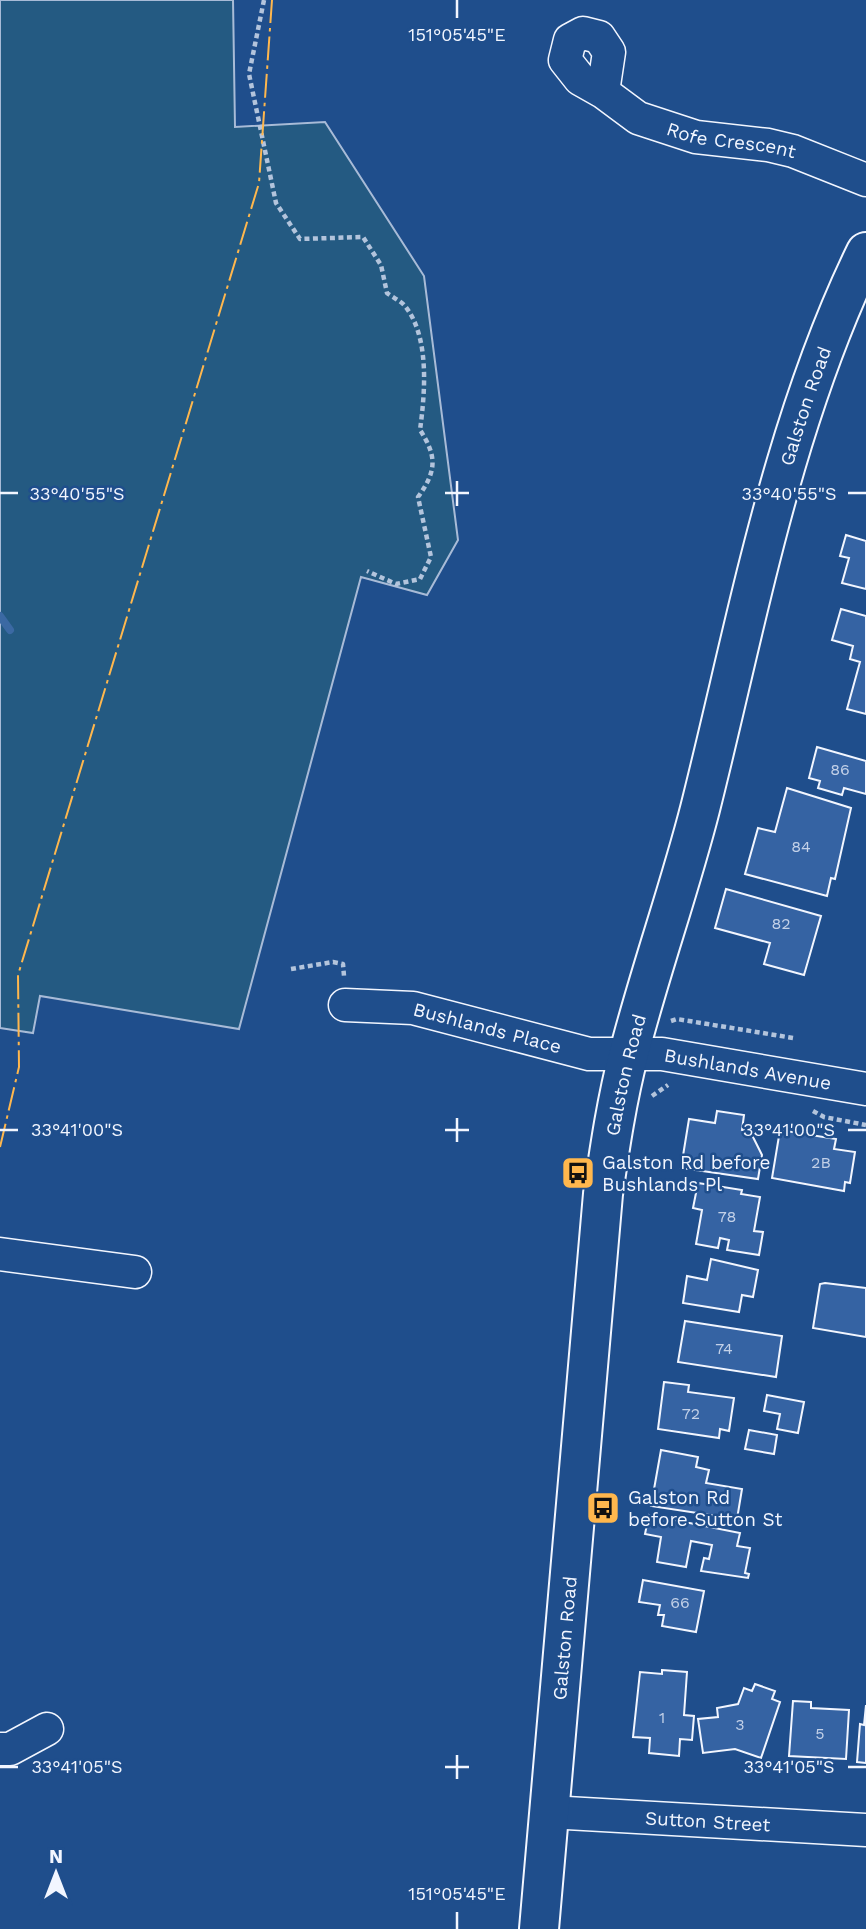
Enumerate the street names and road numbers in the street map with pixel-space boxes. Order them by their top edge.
street label: Rofe Crescent [664,117,798,163]
street label: Galston Road [775,343,836,469]
street label: Bushlands Place [411,998,564,1058]
street label: Galston Road [601,1011,651,1138]
street label: Bushlands Avenue [662,1044,833,1095]
street label: Galston Road [548,1575,582,1701]
street label: Sutton Street [644,1806,771,1837]

